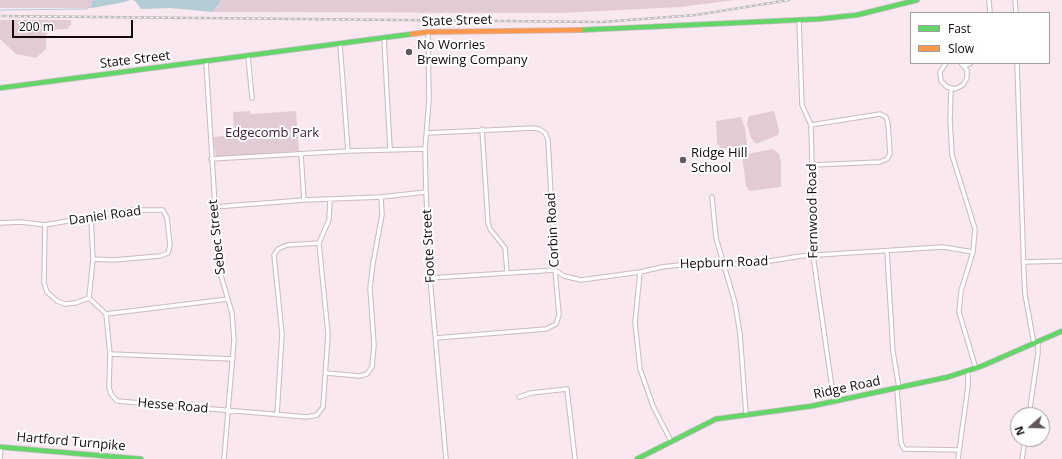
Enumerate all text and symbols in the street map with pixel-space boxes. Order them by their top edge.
scale bar [14,12,135,38]
street label: State Street [421,12,493,30]
legend [910,12,1050,64]
text: 200 m [19,18,54,35]
text: Fast [948,20,971,37]
place label: No Worries Brewing Company [417,37,527,68]
text: Slow [948,40,974,57]
marker: No Worries Brewing Company [404,47,414,57]
street label: State Street [99,48,171,72]
park label: Edgecomb Park [225,125,319,141]
place label: Ridge Hill School [691,145,747,176]
marker: Ridge Hill School [678,155,688,165]
street label: Fernwood Road [804,163,822,259]
street label: Corbin Road [543,192,563,268]
street label: Sebec Street [205,199,229,275]
street label: Daniel Road [68,203,142,229]
street label: Foote Street [419,209,439,283]
street label: Hepburn Road [680,254,768,272]
street label: Ridge Road [812,373,882,403]
street label: Hesse Road [137,395,209,417]
north arrow [1010,407,1050,447]
text: N [1011,424,1028,438]
street label: Hartford Turnpike [16,429,126,455]

